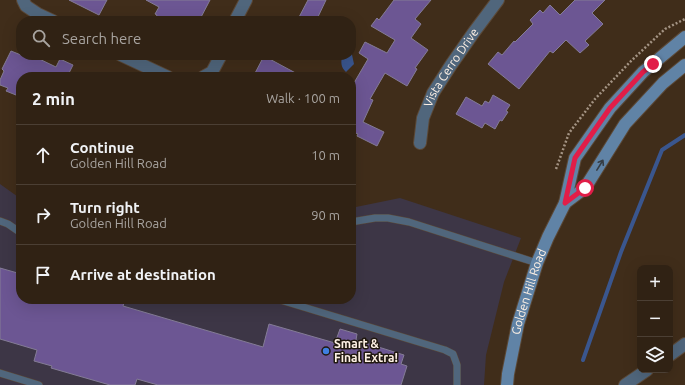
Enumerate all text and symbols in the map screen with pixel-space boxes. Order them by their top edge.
search box [16,16,356,60]
street label: Vista Cerro Drive [421,26,481,109]
icon: search [30,27,52,49]
text: Search here [62,30,141,47]
route end [644,55,662,73]
text: 2 min [32,89,75,108]
text: Walk · 100 m [266,91,340,105]
text: Continue [70,139,134,156]
icon: ahead [32,144,54,166]
text: 10 m [311,148,340,162]
text: Golden Hill Road [70,156,167,170]
one-way arrow [596,159,604,170]
route start [576,179,594,197]
text: Turn right [70,199,140,216]
icon: right [32,204,54,226]
text: 90 m [311,208,340,222]
text: Golden Hill Road [70,216,167,230]
street label: Golden Hill Road [509,247,548,336]
icon: arrive [32,264,54,286]
map controls [637,265,673,373]
button: + [637,265,673,301]
text: Arrive at destination [70,266,216,283]
button: − [637,301,673,337]
place label: Smart & Final Extra! [334,337,398,364]
button: layers [637,337,673,373]
marker: Smart & Final Extra! [321,346,331,356]

